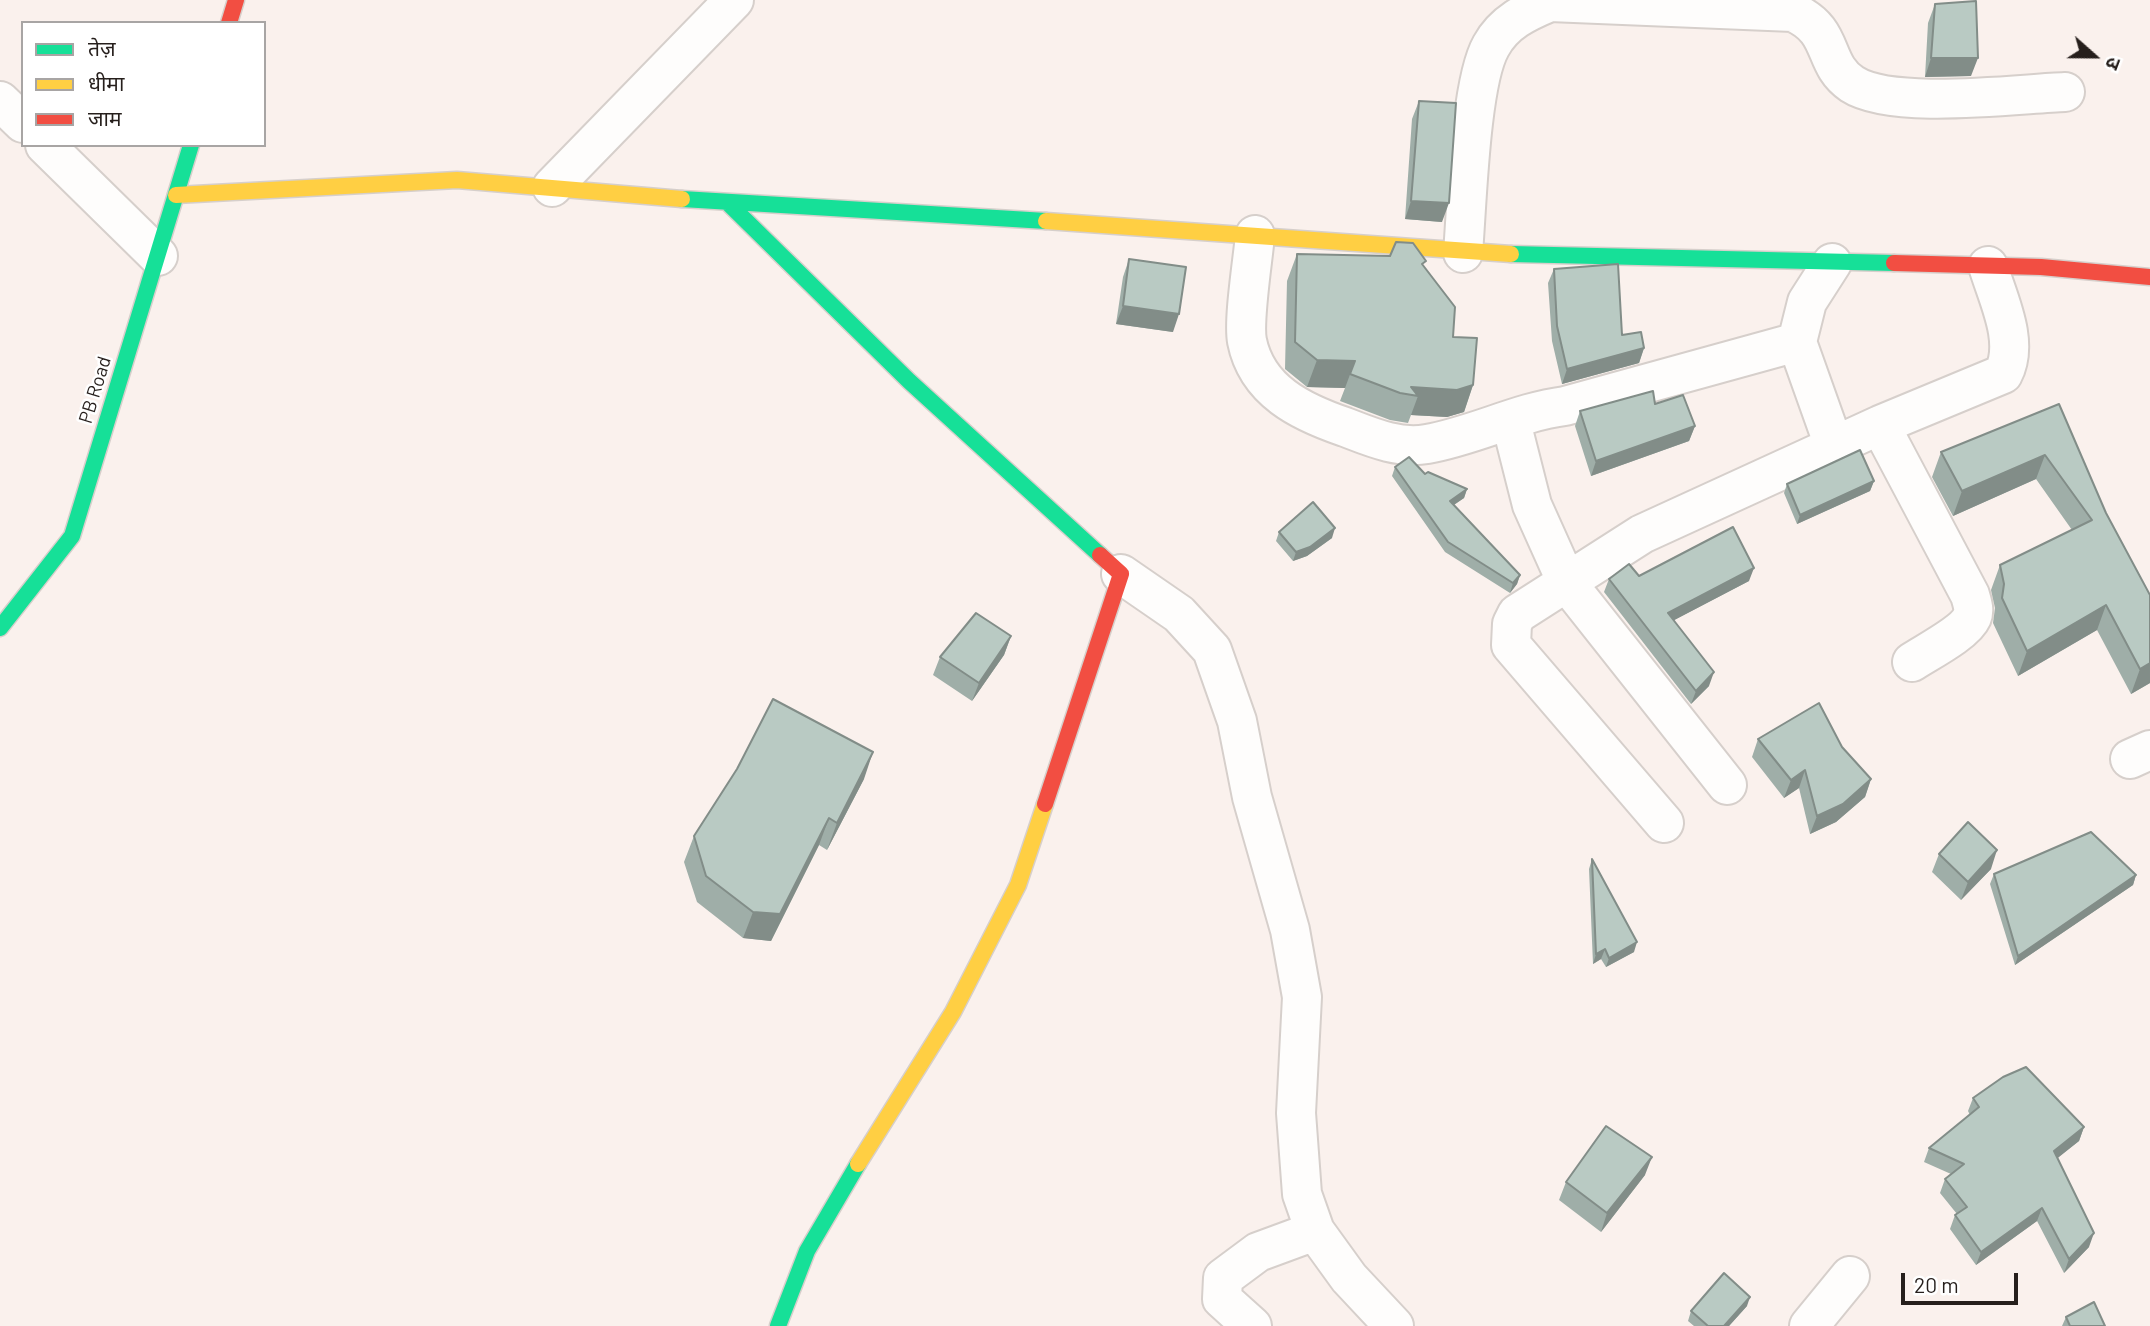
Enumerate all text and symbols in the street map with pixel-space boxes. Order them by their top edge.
legend [21,21,266,147]
north arrow [2059,21,2129,91]
text: तेज़ [88,35,116,60]
text: उ [2101,54,2127,73]
text: धीमा [88,70,124,95]
text: जाम [88,105,122,130]
street label: PB Road [74,354,116,426]
scale bar [1905,1260,2022,1304]
text: 20 m [1914,1272,1959,1297]

